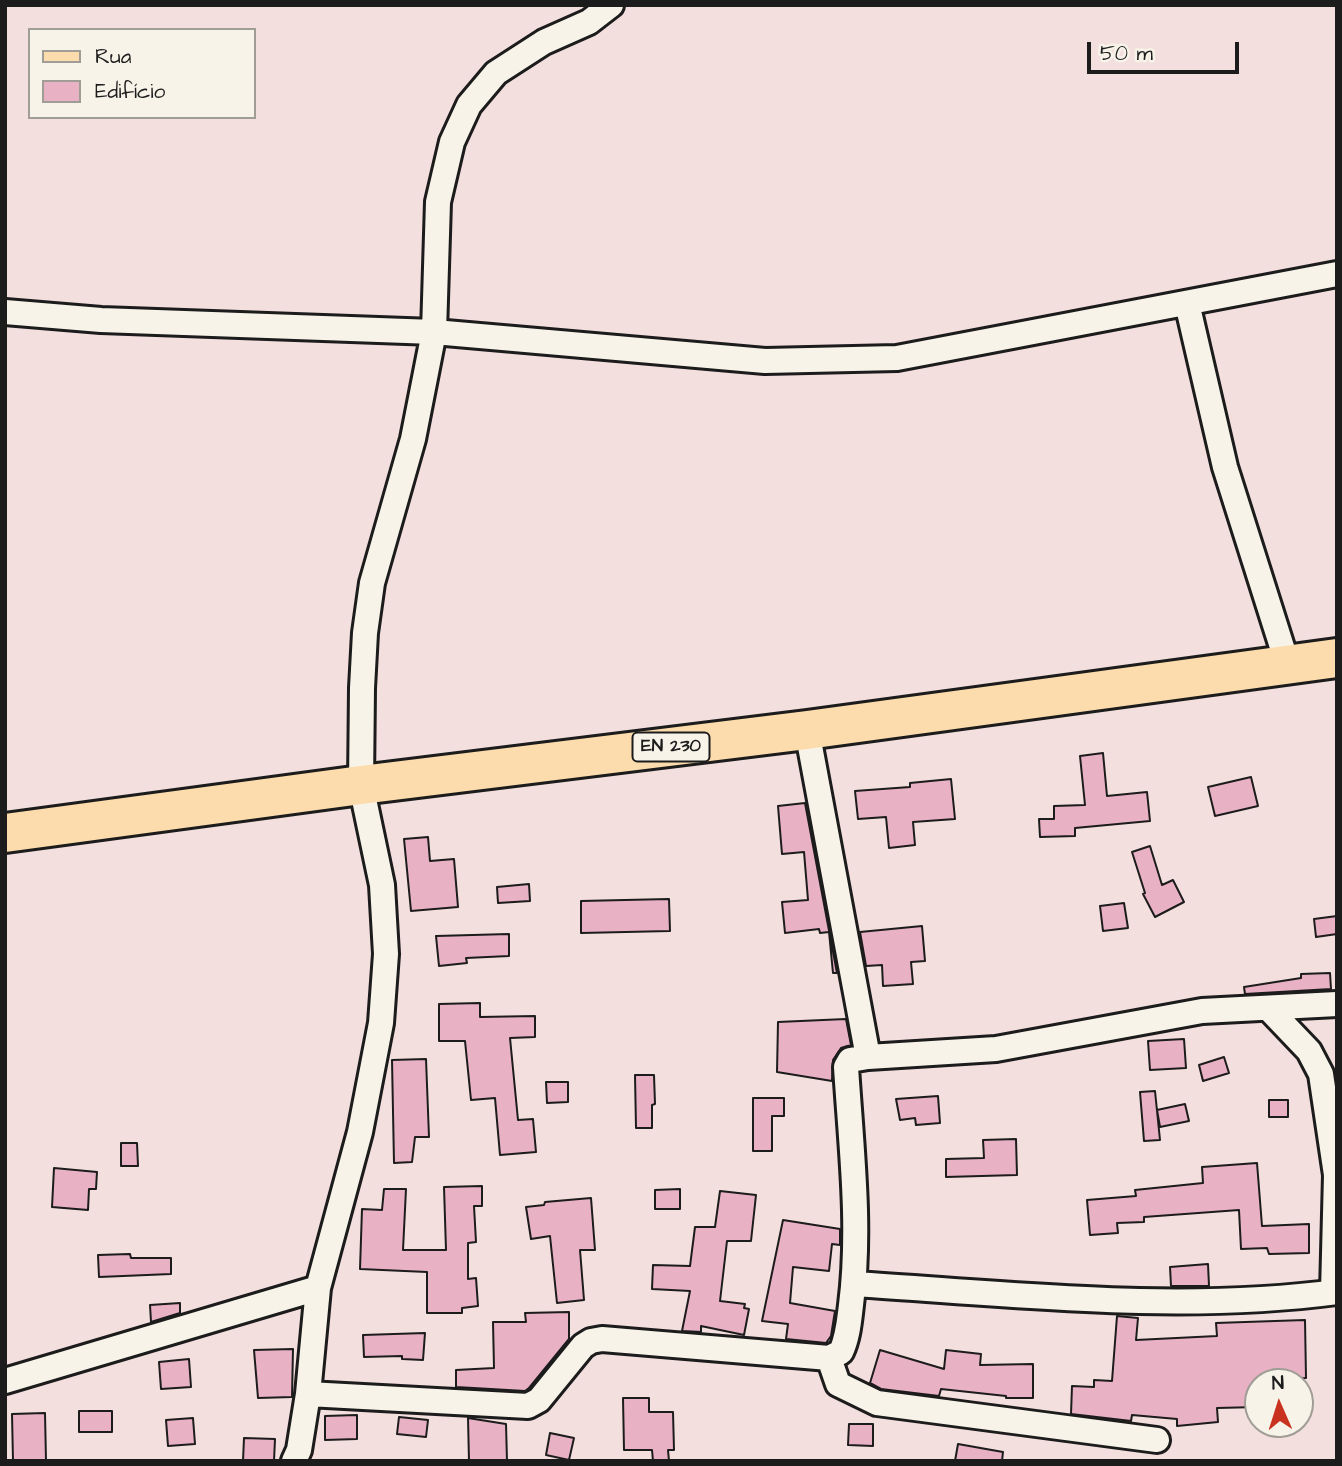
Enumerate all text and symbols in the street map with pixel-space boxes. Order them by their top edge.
legend [28,28,256,119]
scale bar [1090,28,1242,72]
text: 50 m [1100,39,1153,68]
text: Rua [95,42,131,71]
text: Edifício [95,77,165,106]
road number: EN 230 [632,732,710,762]
north arrow [1244,1368,1314,1438]
text: N [1271,1370,1285,1397]

